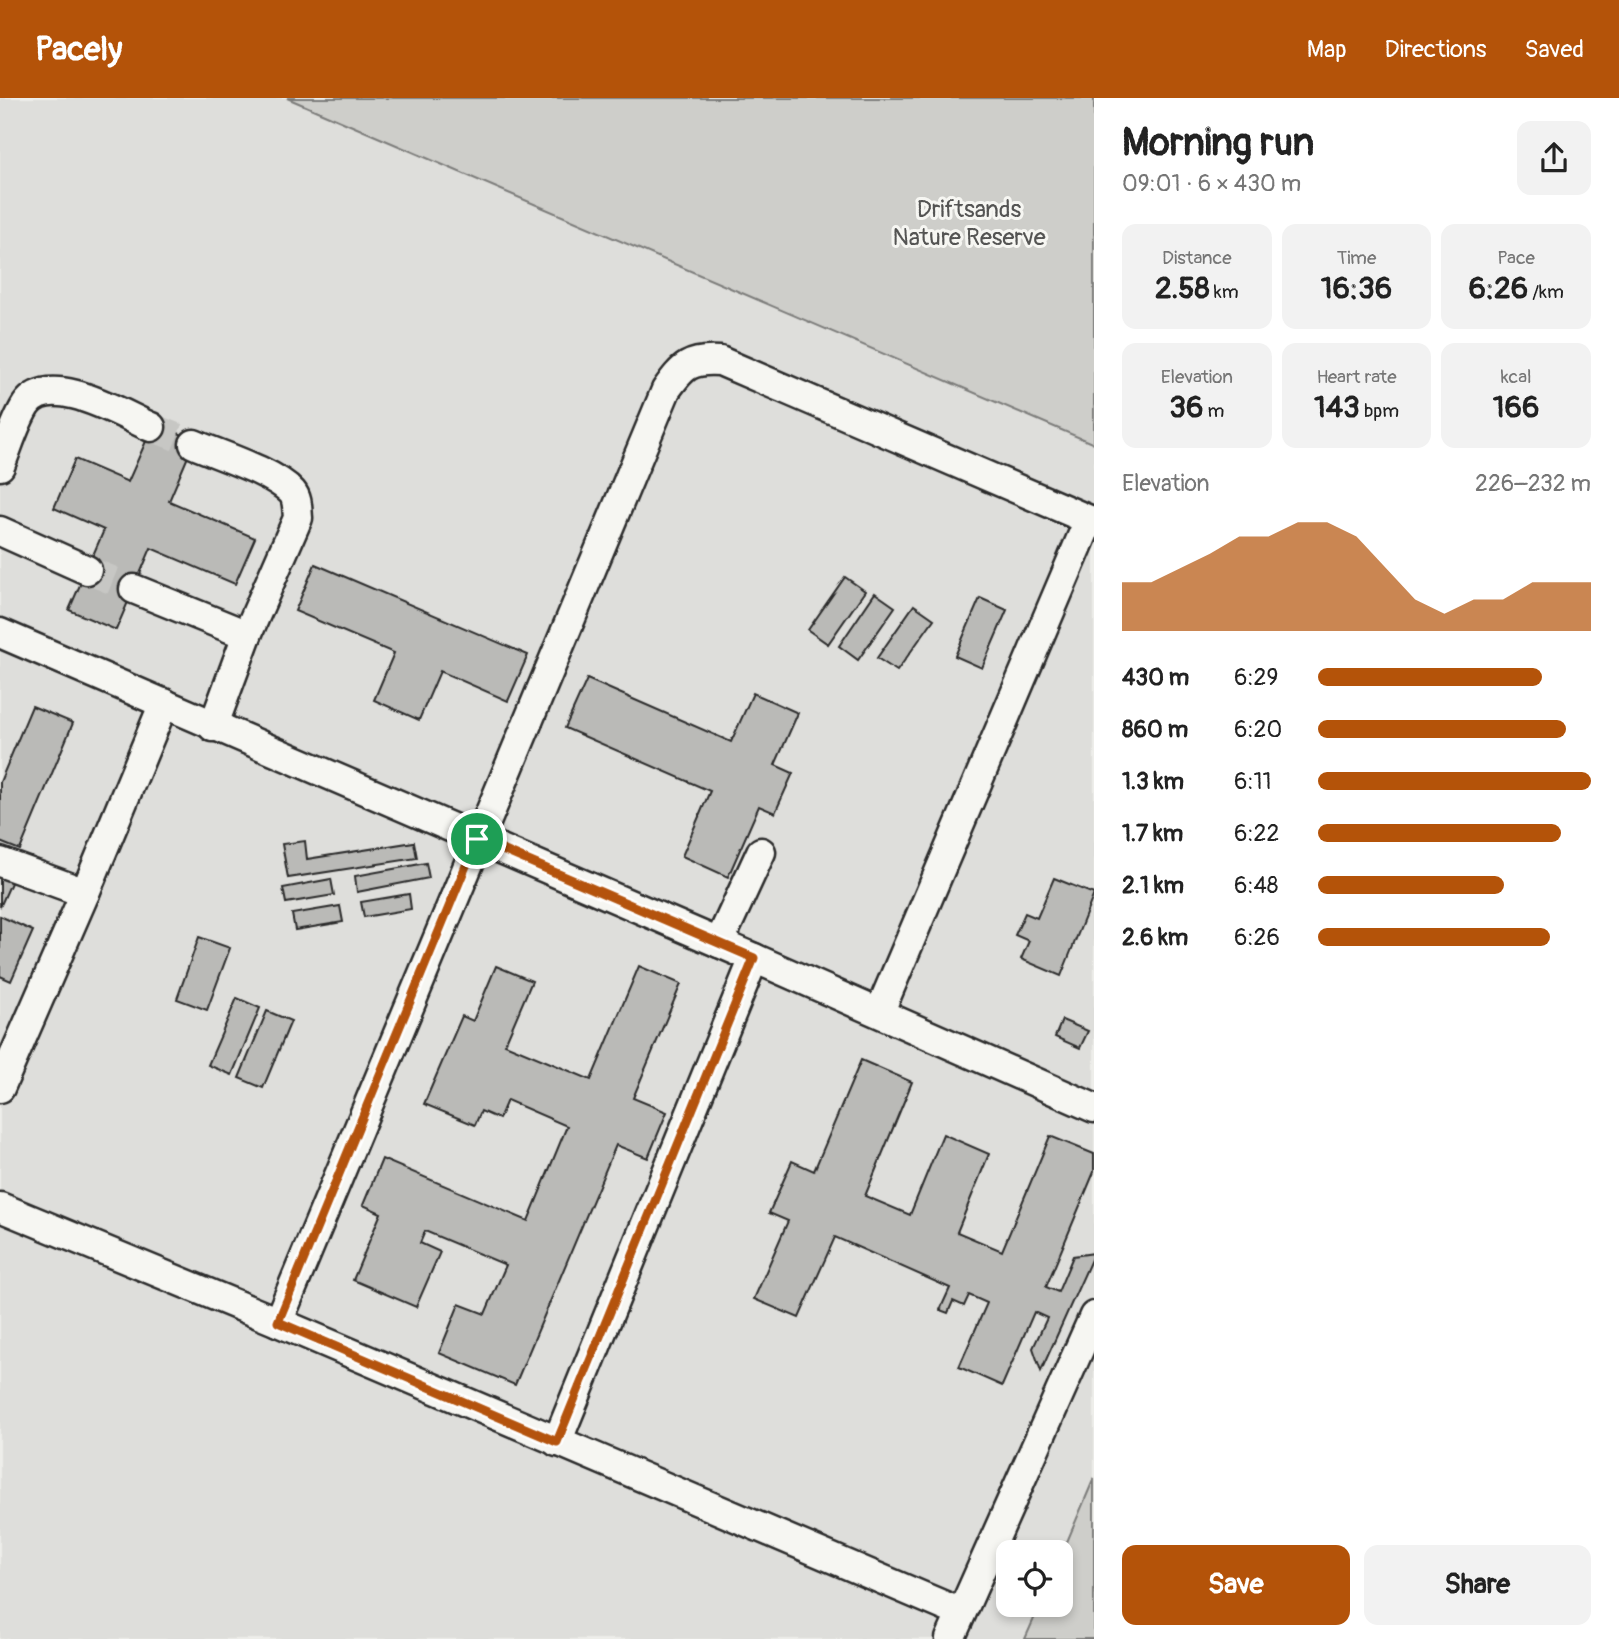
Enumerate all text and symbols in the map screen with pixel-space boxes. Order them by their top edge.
text: Pacely [35,29,122,70]
text: Map [1307,35,1347,64]
text: Directions [1385,35,1486,64]
text: Saved [1524,35,1584,64]
text: Morning run [1122,119,1314,167]
button: share [1517,121,1591,195]
text: 09:01 · 6 × 430 m [1122,169,1301,198]
park label: Driftsands Nature Reserve [892,195,1046,252]
text: Distance [1162,246,1232,270]
text: Time [1337,246,1376,270]
text: Pace [1497,246,1535,270]
text: 2.58 [1155,270,1210,307]
text: 16:36 [1321,270,1392,307]
text: 6:26 [1468,270,1528,307]
text: km [1210,280,1239,304]
text: /km [1528,280,1564,304]
text: Elevation [1161,365,1233,389]
text: Heart rate [1316,365,1397,389]
text: kcal [1501,365,1532,389]
text: 36 [1169,389,1203,426]
text: 143 [1314,389,1360,426]
text: 166 [1493,389,1539,426]
text: m [1203,399,1224,423]
text: bpm [1360,399,1399,423]
text: Elevation [1122,469,1210,498]
text: 226–232 m [1475,469,1591,498]
text: 430 m [1122,663,1189,692]
text: 6:29 [1234,663,1278,692]
text: 860 m [1122,715,1188,744]
text: 6:20 [1234,715,1282,744]
text: 1.3 km [1122,767,1184,796]
text: 6:11 [1234,767,1272,796]
pin [447,809,507,869]
text: 1.7 km [1122,819,1183,848]
text: 6:22 [1234,819,1279,848]
icon: arrive [458,820,496,858]
text: 2.1 km [1122,871,1184,900]
text: 6:48 [1234,871,1278,900]
text: 2.6 km [1122,923,1188,952]
text: 6:26 [1234,923,1280,952]
map controls [996,1540,1073,1617]
button: locate [996,1540,1073,1617]
button: Save [1122,1545,1350,1625]
button: Share [1364,1545,1591,1625]

